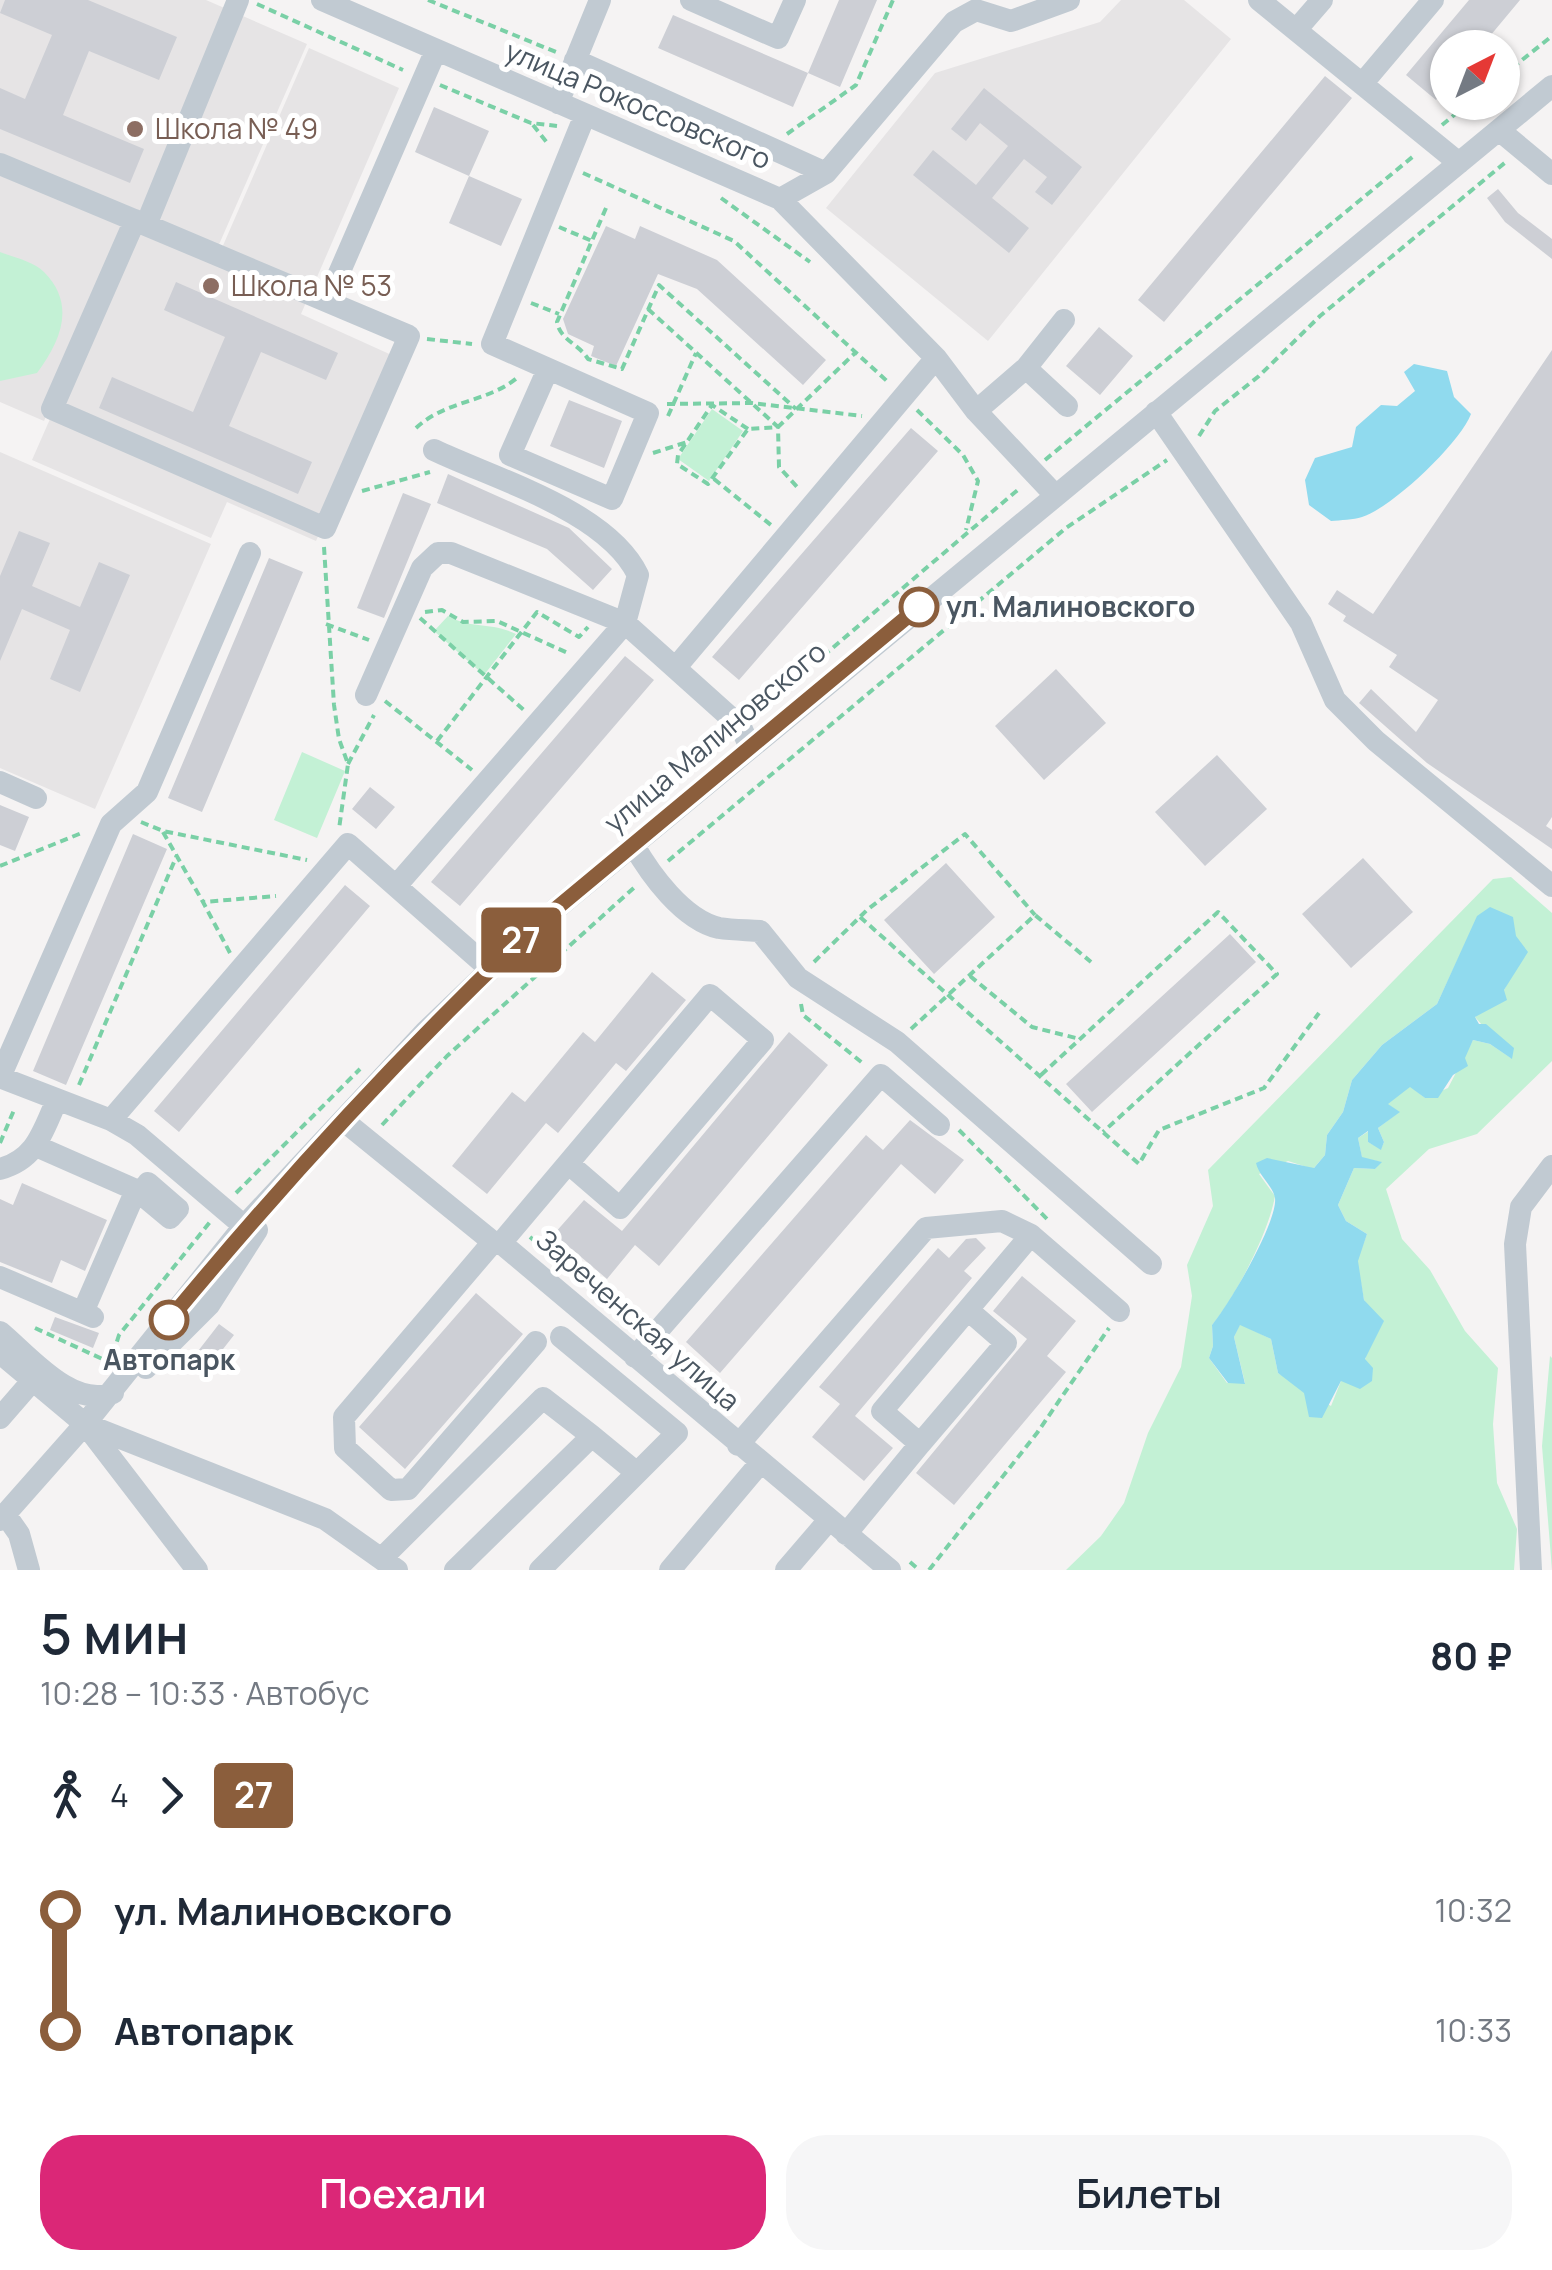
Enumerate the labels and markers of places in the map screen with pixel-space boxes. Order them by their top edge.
place label: Школа № 49 [155,109,318,147]
marker: Школа № 49 [124,118,146,140]
place label: Школа № 53 [231,266,392,304]
marker: Школа № 53 [200,275,222,297]
place label: ул. Малиновского [946,587,1195,625]
marker: ул. Малиновского [900,588,938,626]
marker: Автопарк [150,1301,188,1339]
place label: Автопарк [103,1340,236,1378]

